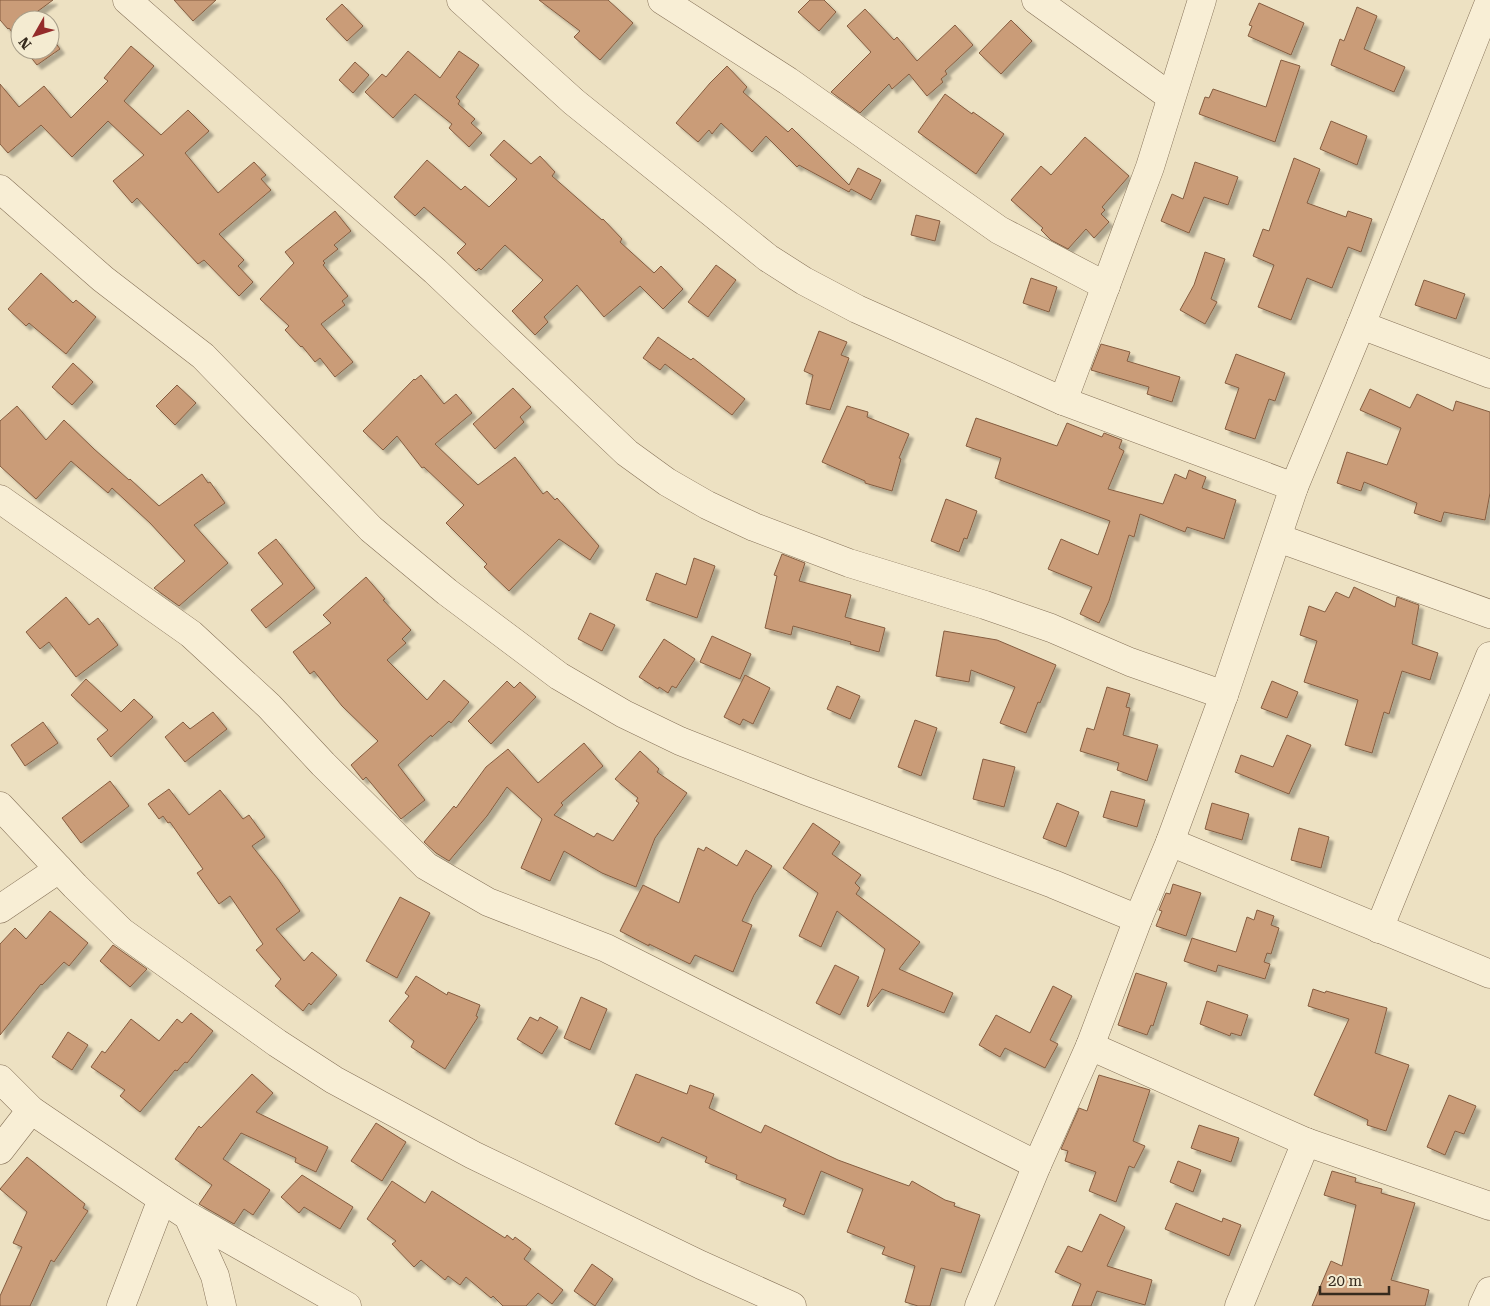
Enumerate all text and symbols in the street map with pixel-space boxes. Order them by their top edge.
north arrow [10,10,60,60]
text: N [15,34,35,52]
scale bar [1320,1264,1389,1296]
text: 20 m [1328,1272,1363,1290]

